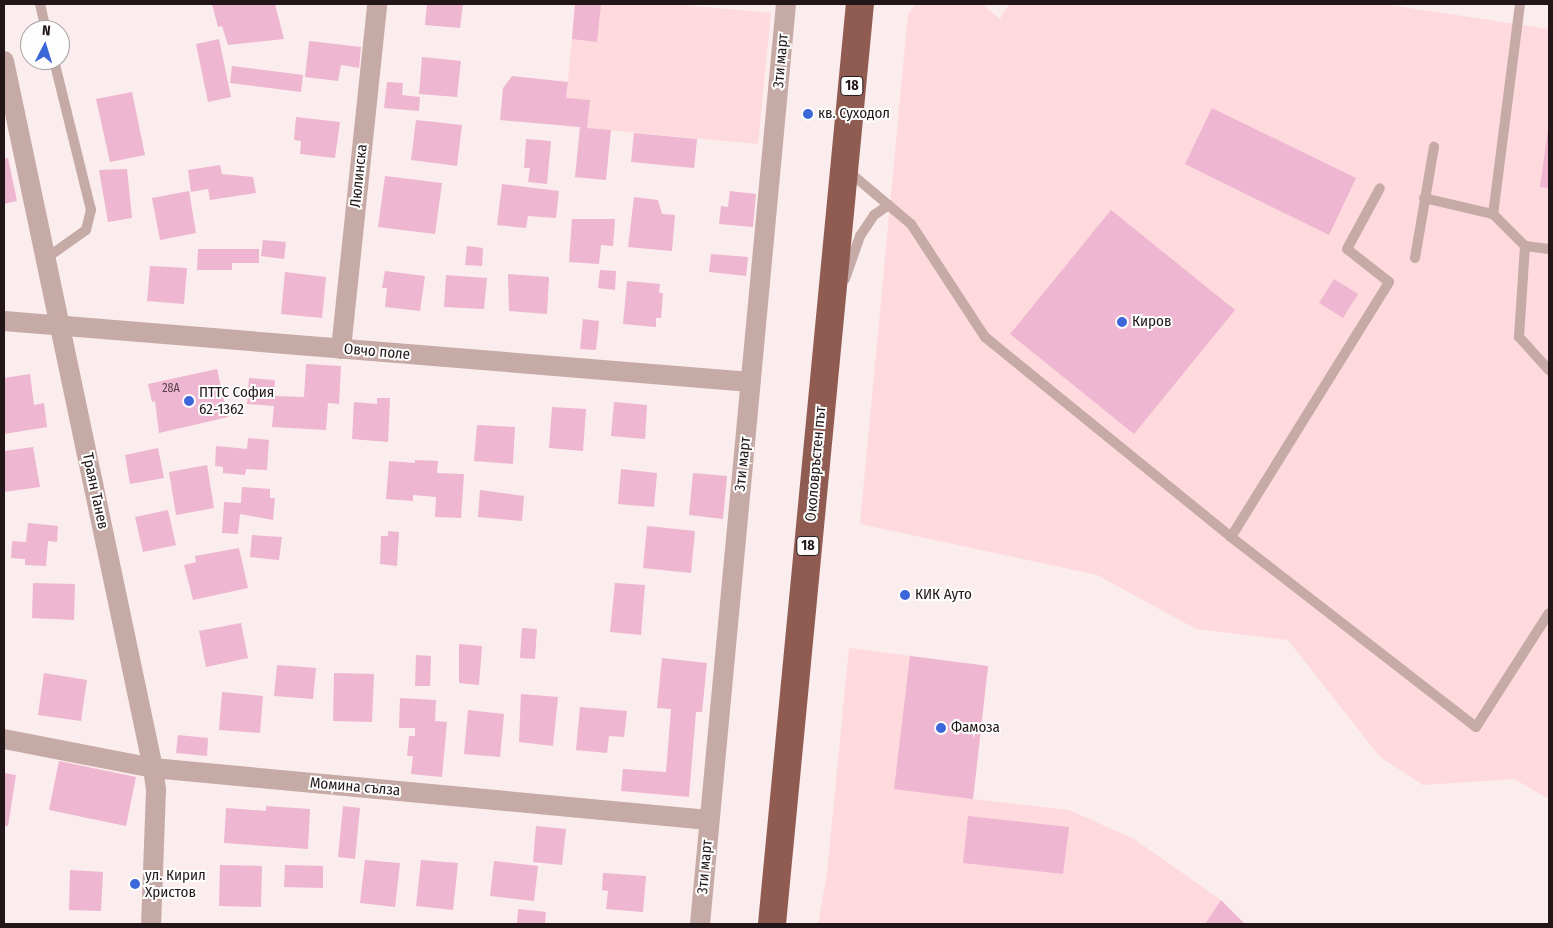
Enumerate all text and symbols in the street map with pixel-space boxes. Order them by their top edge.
north arrow [20,20,70,70]
text: N [41,22,51,39]
street label: 3ти март [770,33,792,89]
road number: 18 [840,74,864,98]
place label: кв. Суходол [818,105,890,123]
marker: кв. Суходол [802,108,814,120]
street label: Люлинска [347,143,371,209]
place label: Киров [1132,313,1171,331]
marker: Киров [1116,316,1128,328]
street label: Овчо поле [343,340,411,364]
house number: 28А [162,382,180,396]
place label: ПТТС София 62-1362 [199,383,274,418]
marker: ПТТС София 62-1362 [183,395,195,407]
street label: Околовръстен път [802,406,830,522]
street label: 3ти март [731,436,755,492]
street label: Траян Танев [78,451,112,531]
road number: 18 [796,534,820,558]
place label: КИК Ауто [915,586,972,604]
marker: КИК Ауто [899,589,911,601]
place label: Фамоза [951,719,1000,737]
marker: Фамоза [935,722,947,734]
street label: Момина сълза [309,774,401,800]
street label: 3ти март [694,839,716,895]
place label: ул. Кирил Христов [145,866,206,901]
marker: ул. Кирил Христов [129,878,141,890]

